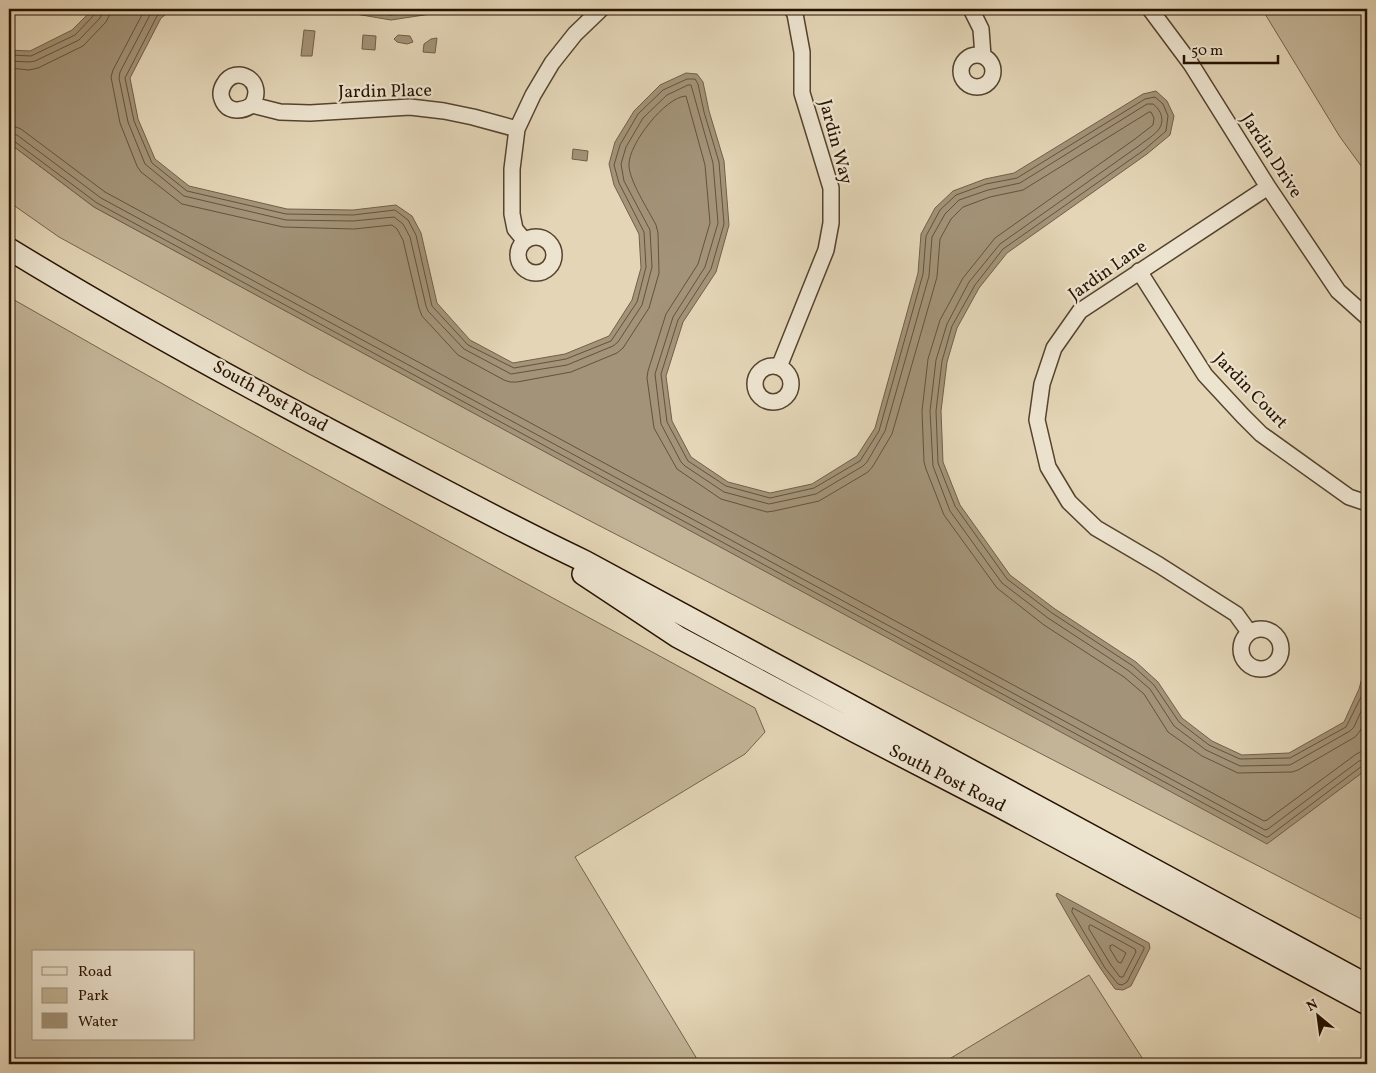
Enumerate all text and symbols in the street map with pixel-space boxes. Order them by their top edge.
scale bar [1184,32,1277,64]
text: 50 m [1191,41,1223,62]
street label: Jardin Place [338,79,432,105]
street label: Jardin Way [812,97,858,187]
street label: Jardin Drive [1234,109,1308,203]
street label: Jardin Lane [1064,235,1152,307]
street label: Jardin Court [1207,347,1293,435]
street label: South Post Road [208,355,332,439]
street label: South Post Road [884,739,1010,819]
legend [32,950,195,1040]
text: Road [78,962,112,983]
text: Park [78,986,109,1007]
north arrow [1294,990,1344,1040]
text: N [1303,995,1321,1017]
text: Water [78,1012,118,1033]

